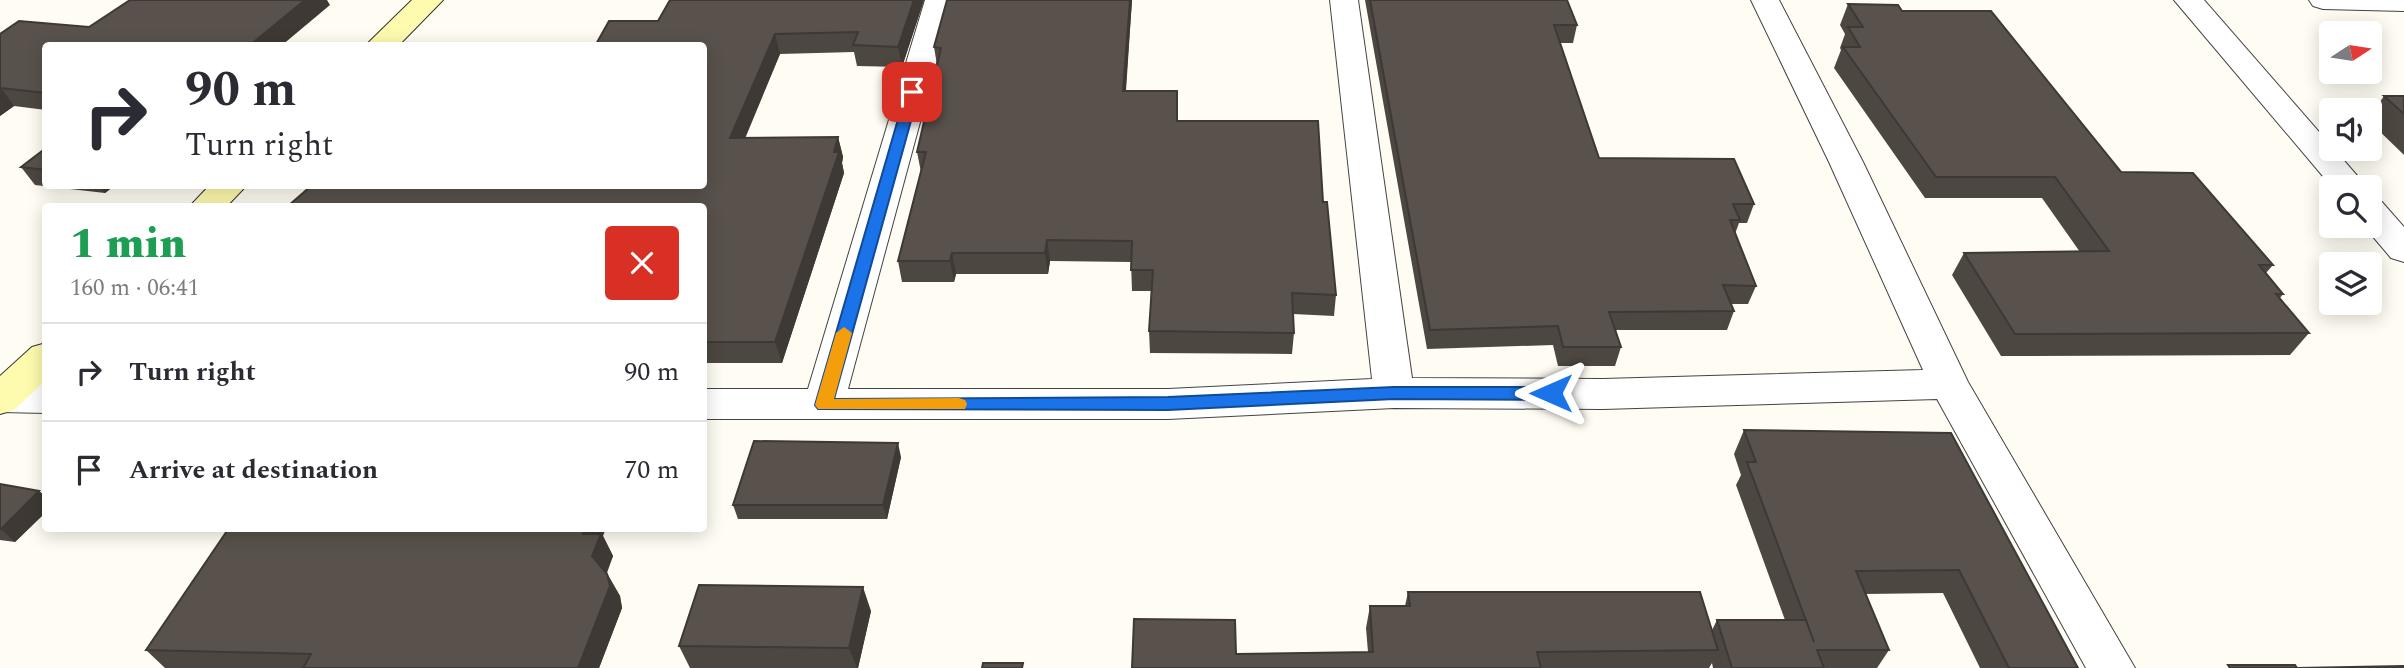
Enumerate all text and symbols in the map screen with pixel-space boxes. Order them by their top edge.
north arrow [2319,21,2382,84]
map controls [2319,21,2382,315]
text: 90 m [185,53,296,128]
pin [882,62,942,122]
icon: right [70,70,161,161]
icon: arrive [893,73,931,111]
button: sound [2319,98,2382,161]
text: Turn right [185,121,333,170]
button: search [2319,175,2382,238]
text: 1 min [70,213,186,276]
button: close [605,226,679,300]
button: layers [2319,252,2382,315]
text: 160 m · 06:41 [70,271,199,306]
text: Turn right [129,352,256,392]
text: 90 m [624,352,679,392]
icon: right [70,353,108,391]
position arrow [1514,356,1588,430]
text: Arrive at destination [129,450,378,490]
text: 70 m [624,450,679,490]
icon: arrive [70,451,108,489]

